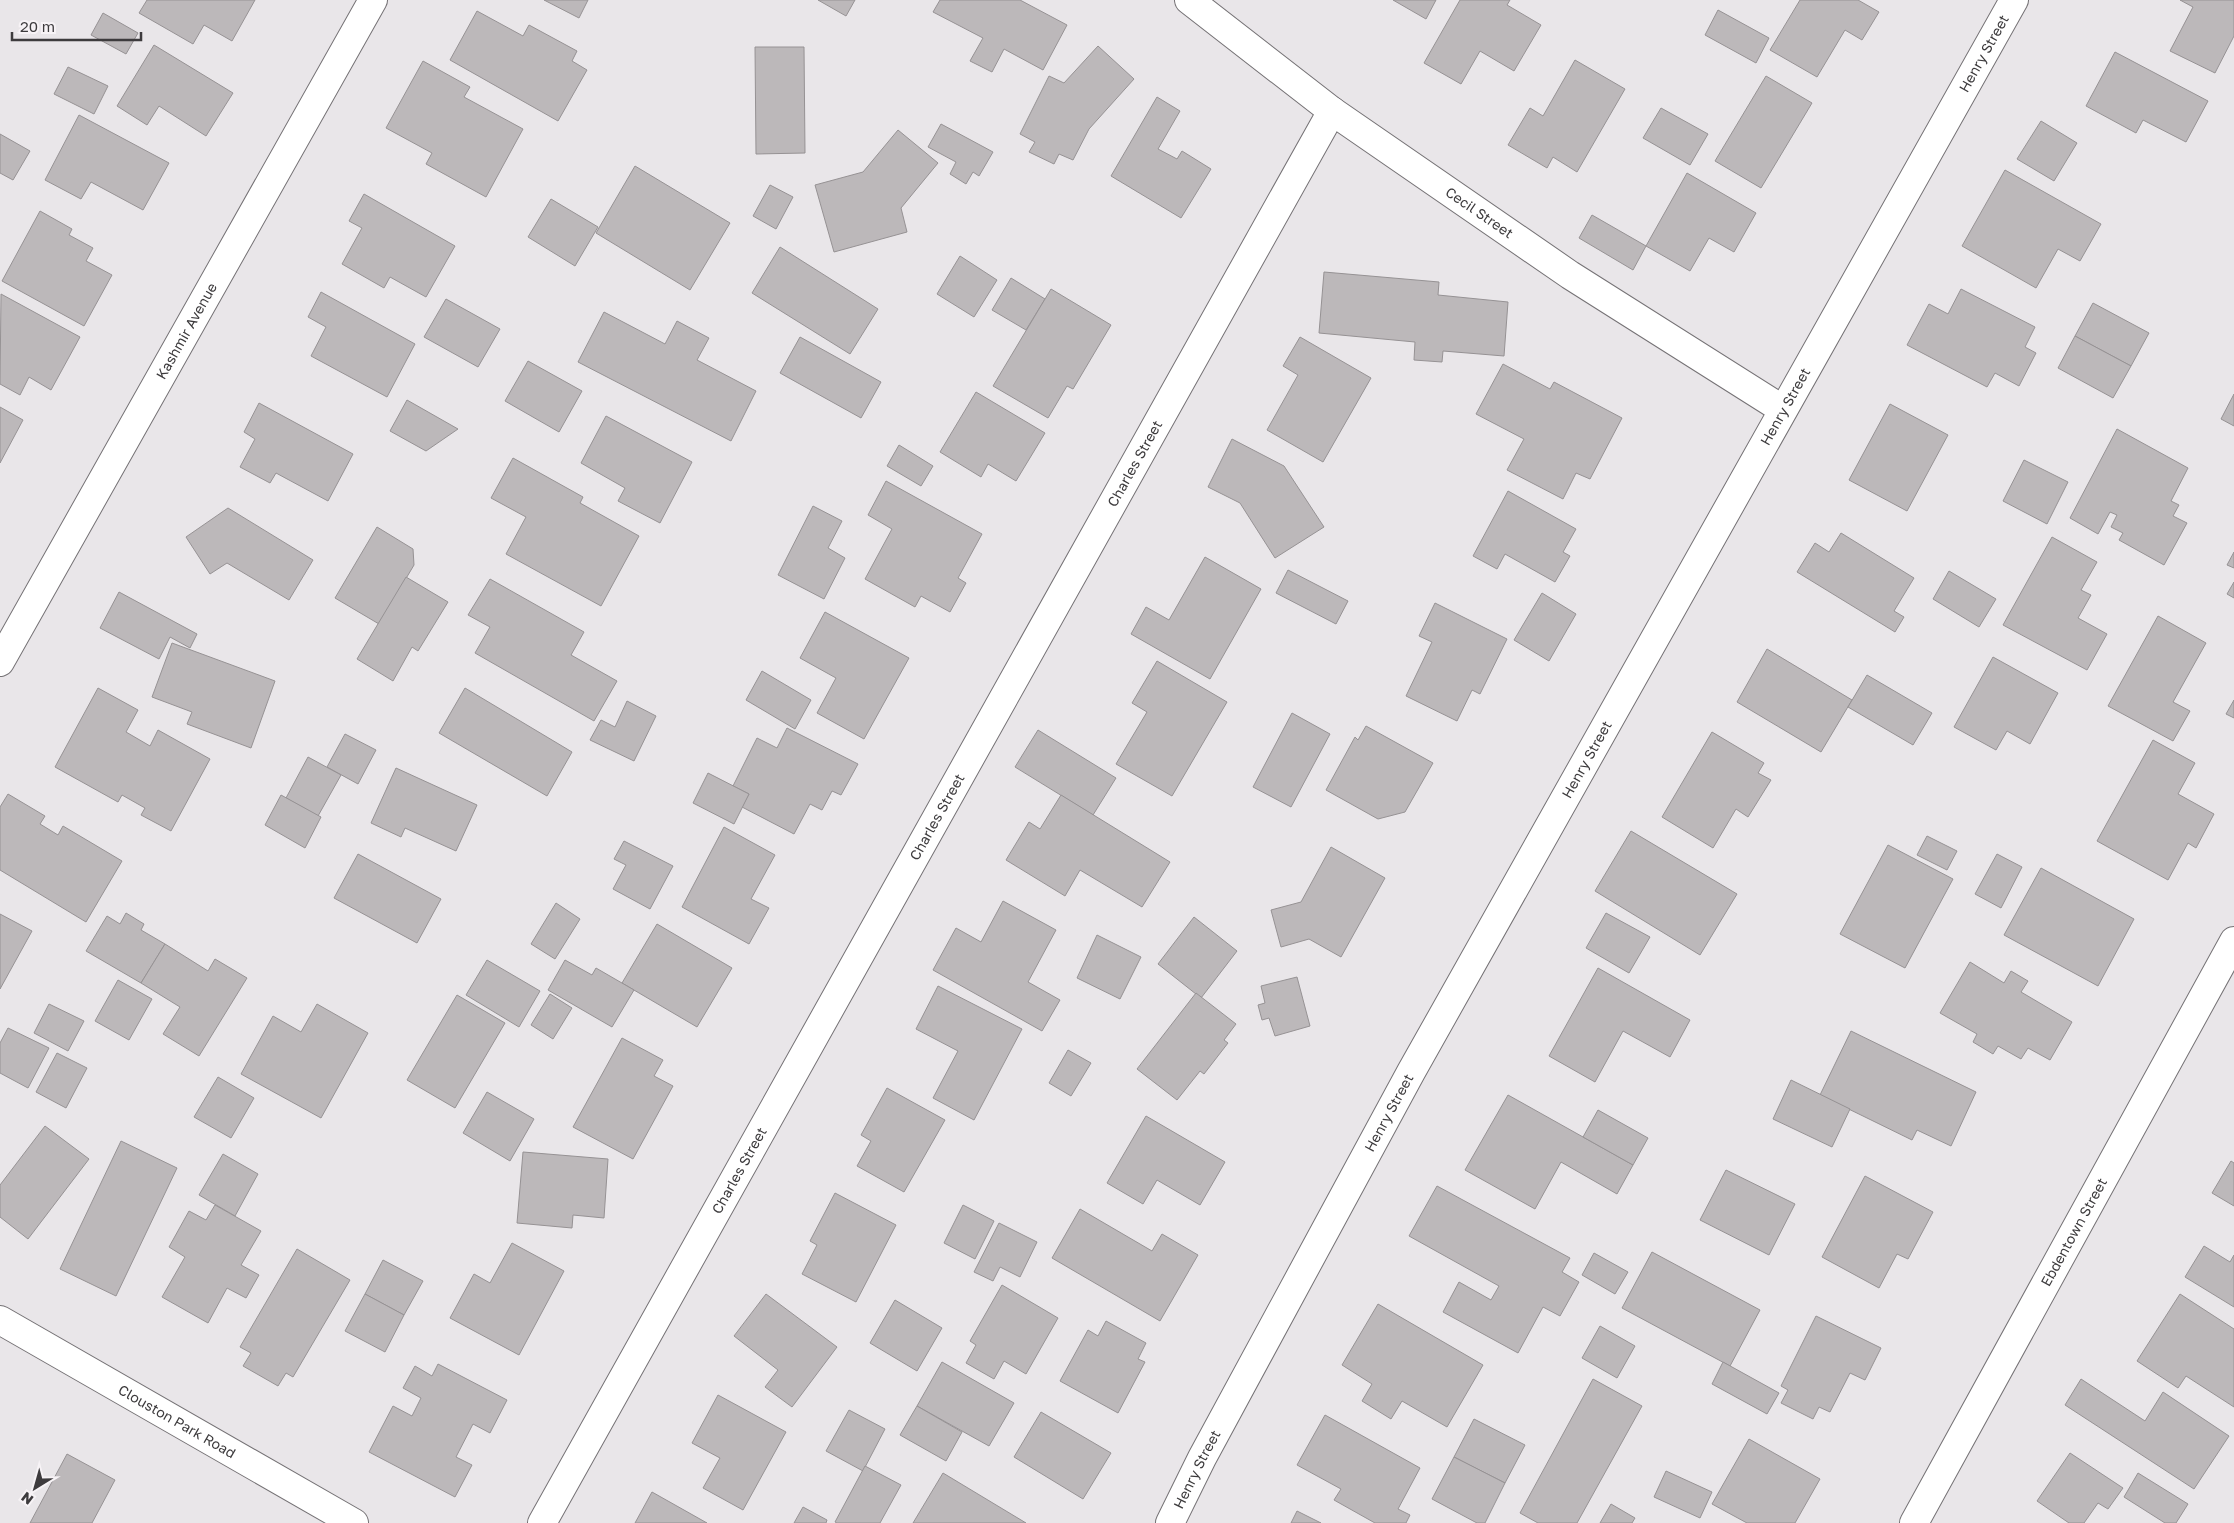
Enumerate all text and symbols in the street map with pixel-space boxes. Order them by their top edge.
scale bar [12,10,141,42]
street label: Henry Street [1955,12,2012,95]
text: 20 m [20,17,55,35]
street label: Cecil Street [1443,183,1517,241]
street label: Kashmir Avenue [152,279,220,382]
street label: Henry Street [1756,365,1813,448]
street label: Charles Street [1103,417,1165,510]
street label: Henry Street [1558,718,1615,801]
street label: Charles Street [906,771,968,863]
street label: Henry Street [1360,1071,1416,1154]
street label: Charles Street [708,1124,770,1216]
street label: Ebdentown Street [2037,1175,2110,1289]
street label: Clouston Park Road [116,1381,239,1461]
street label: Henry Street [1169,1427,1224,1511]
north arrow [10,1463,60,1513]
text: N [18,1489,36,1509]

